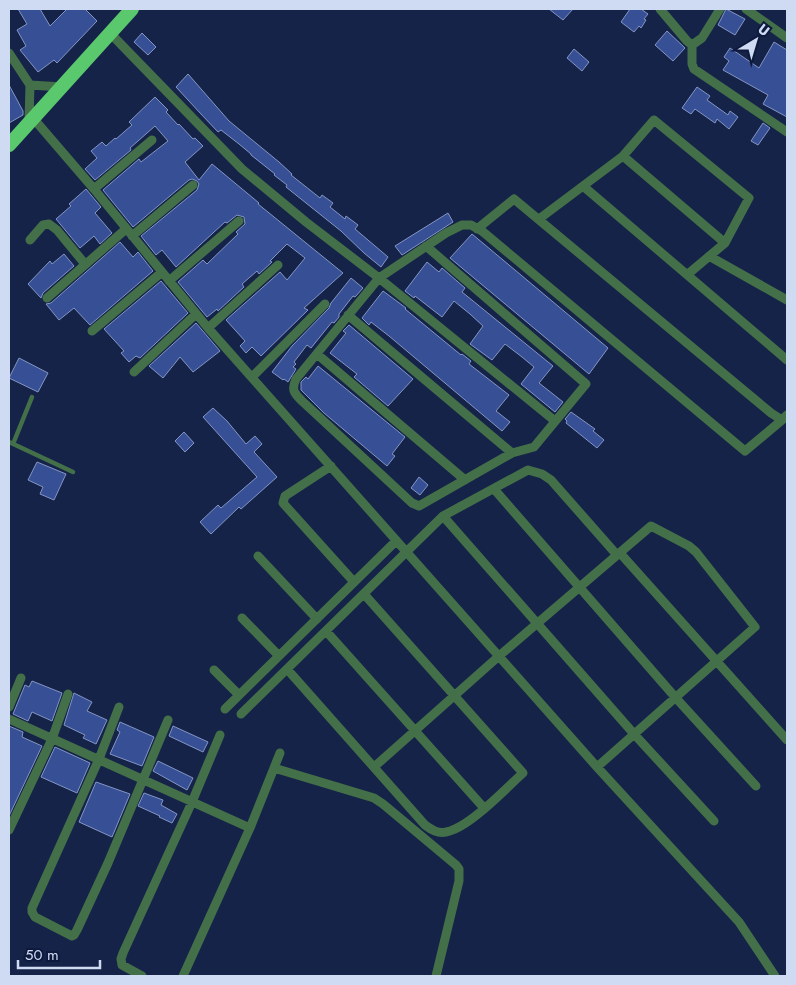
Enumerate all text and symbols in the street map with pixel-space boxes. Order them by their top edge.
north arrow [731,15,781,65]
text: U [754,19,774,41]
scale bar [18,938,100,970]
text: 50 m [25,944,59,966]

